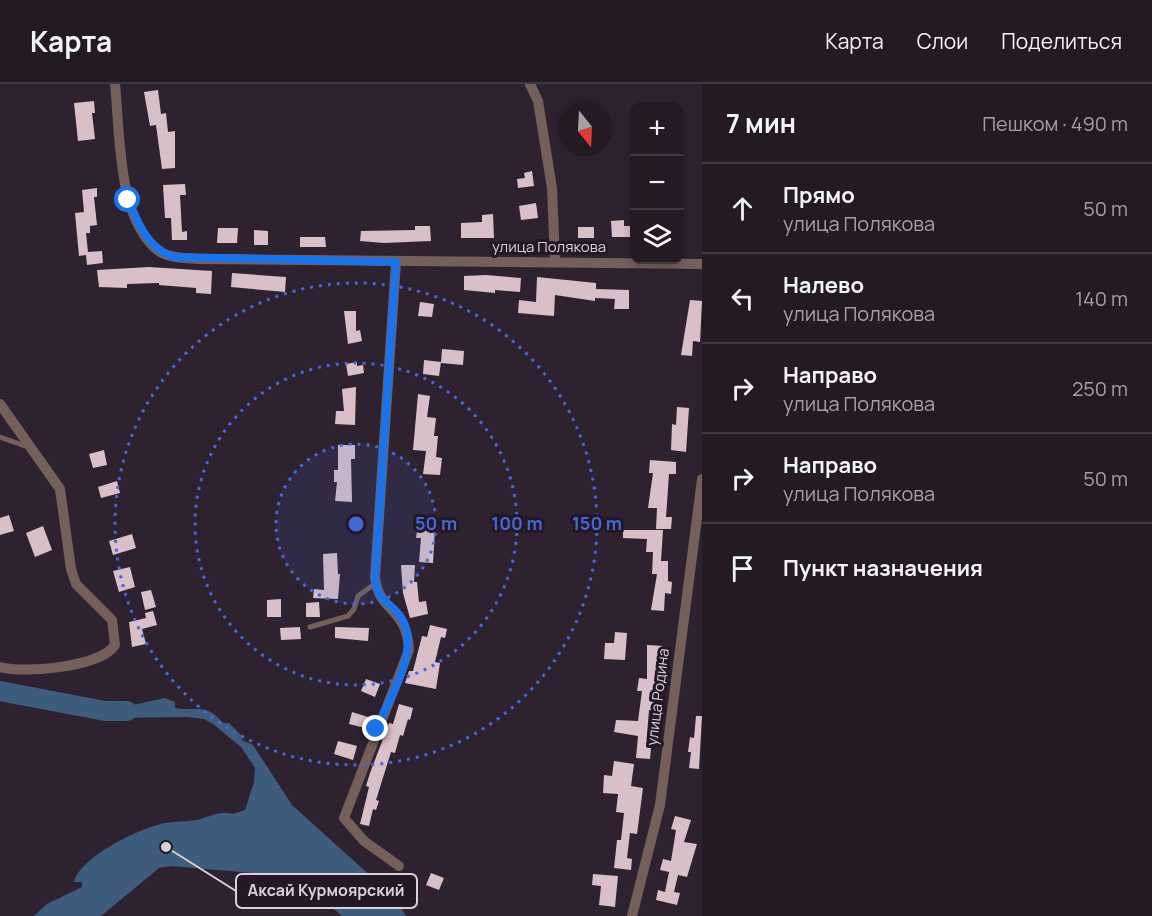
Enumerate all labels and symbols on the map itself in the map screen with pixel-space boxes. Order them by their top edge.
north arrow [558,102,612,156]
route start [114,186,140,212]
street label: улица Полякова [492,236,606,257]
text: 50 m [415,511,457,535]
text: 100 m [491,511,543,535]
text: 150 m [572,511,622,535]
centre of rings [346,514,366,534]
street label: улица Родина [641,647,674,747]
route end [362,715,388,741]
callout: Аксай Курмоярский [236,874,417,908]
text: Аксай Курмоярский [248,879,404,901]

